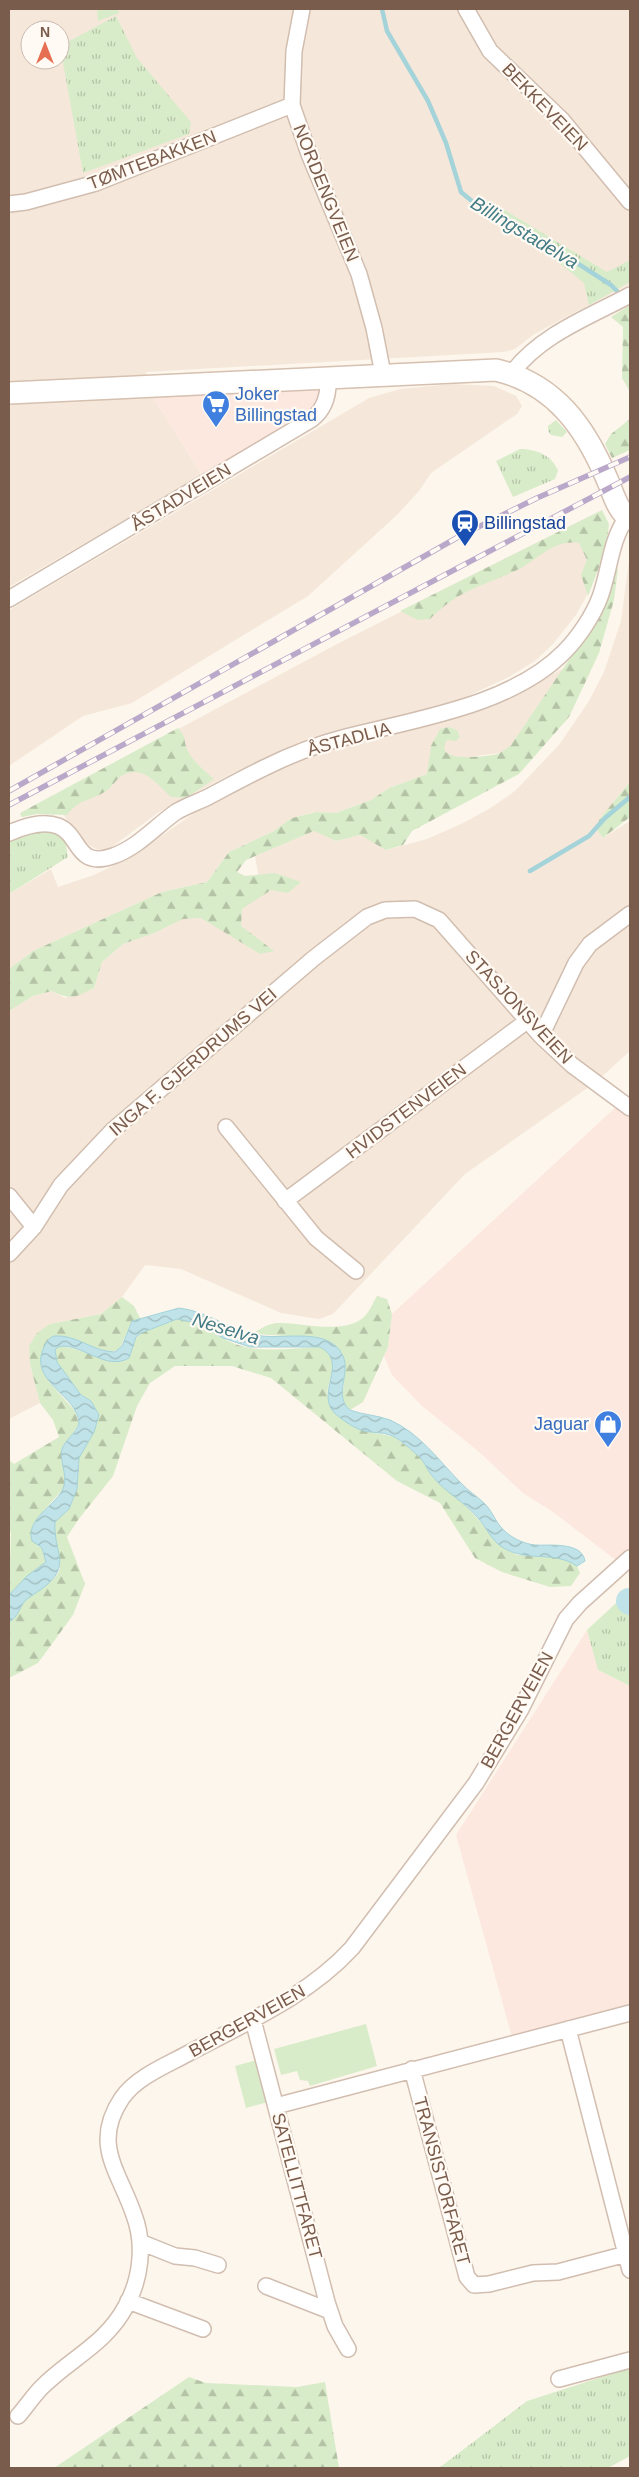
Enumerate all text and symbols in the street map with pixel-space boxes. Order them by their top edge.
north arrow [20,20,70,70]
text: N [40,24,50,40]
street label: BEKKEVEIEN [498,59,592,155]
street label: NORDENGVEIEN [289,122,363,264]
street label: TØMTEBAKKEN [85,126,219,194]
water label: Billingstadelva [467,192,582,273]
place label: Joker Billingstad [235,384,317,425]
supermarket icon: Joker Billingstad [201,389,231,428]
street label: ÅSTADVEIEN [128,459,234,535]
station icon: Billingstad [450,508,480,547]
place label: Billingstad [484,513,566,533]
street label: ÅSTADLIA [305,718,393,760]
street label: STASJONSVEIEN [461,946,577,1068]
street label: INGA F. GJERDRUMS VEI [105,984,281,1140]
street label: HVIDSTENVEIEN [342,1059,470,1163]
water label: Neselva [190,1308,262,1349]
shop icon: Jaguar [593,1409,623,1448]
place label: Jaguar [534,1414,589,1434]
street label: BERGERVEIEN [477,1648,557,1772]
street label: BERGERVEIEN [185,1981,309,2061]
street label: TRANSISTORFARET [410,2095,474,2267]
street label: SATELLITTFARET [268,2111,326,2261]

